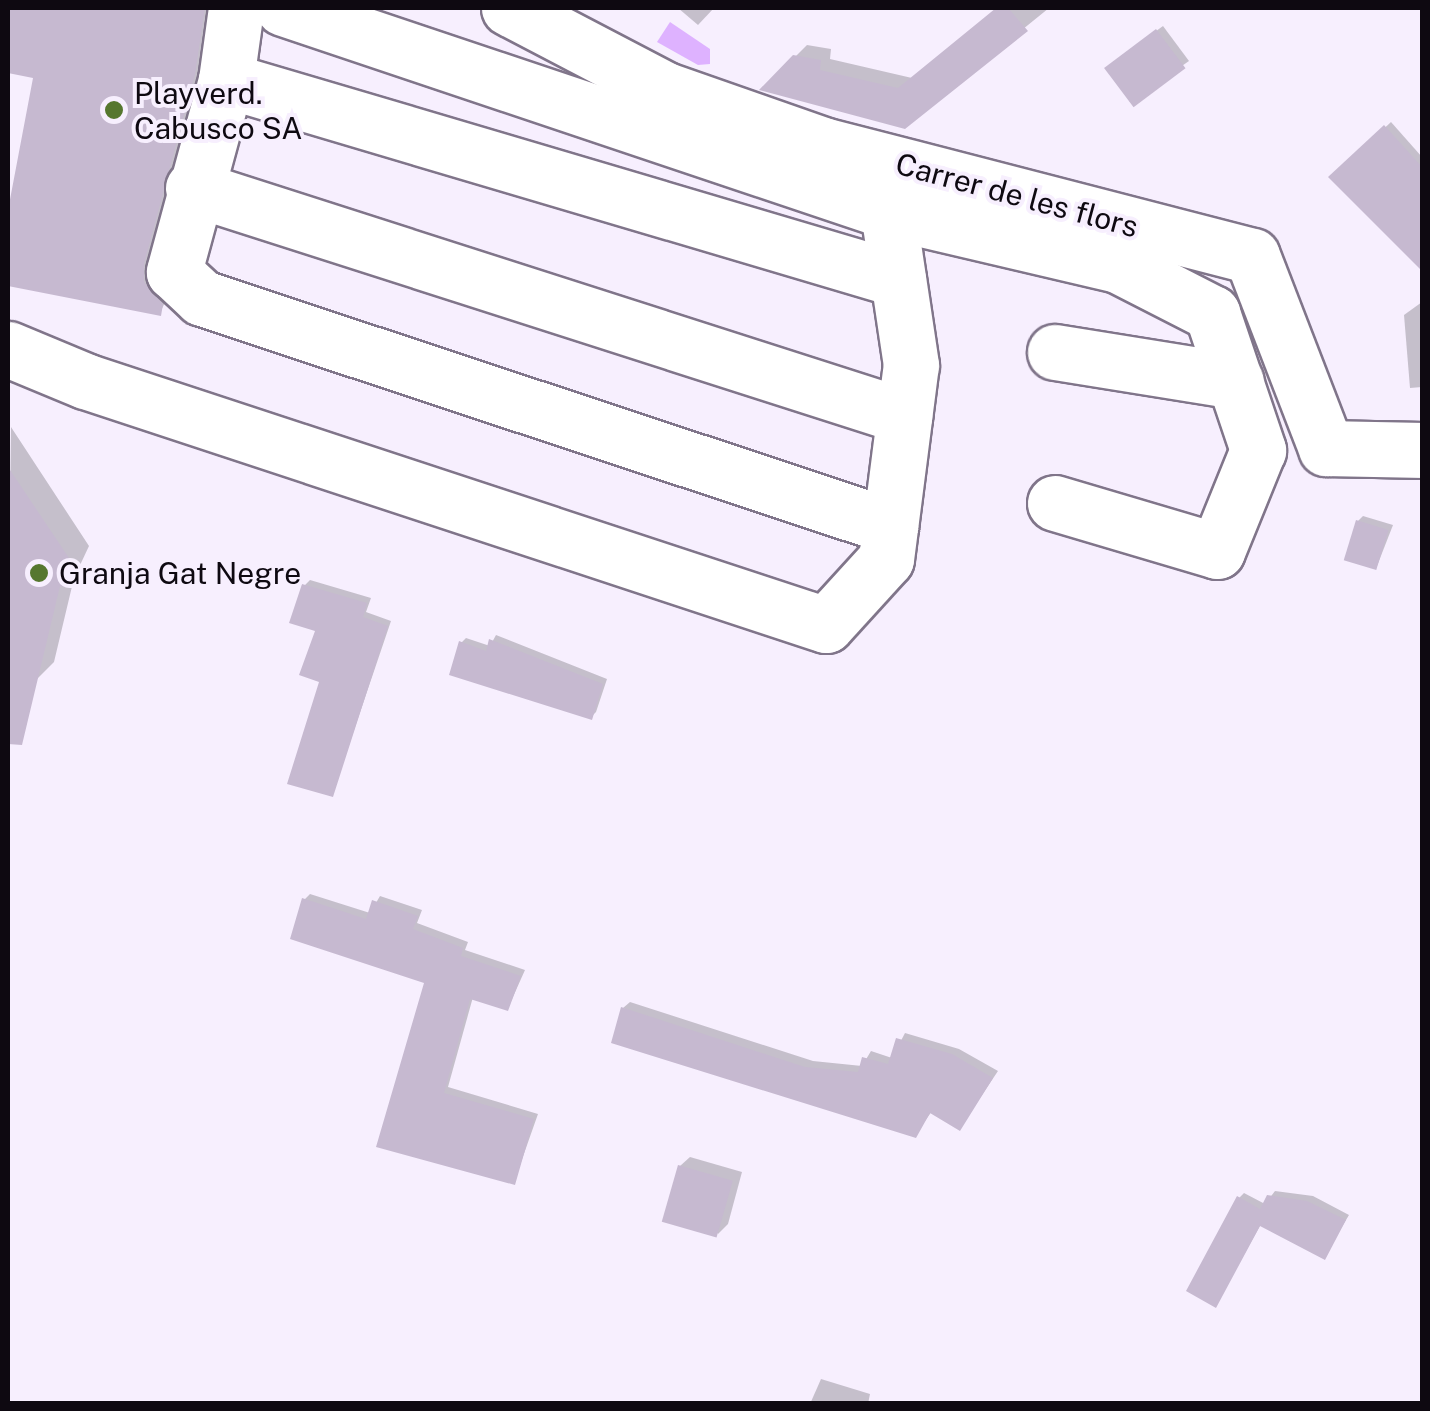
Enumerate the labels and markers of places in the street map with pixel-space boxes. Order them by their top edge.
place label: Playverd. Cabusco SA [134,75,303,146]
marker: Playverd. Cabusco SA [103,99,125,121]
place label: Granja Gat Negre [59,555,301,591]
marker: Granja Gat Negre [28,562,50,584]

